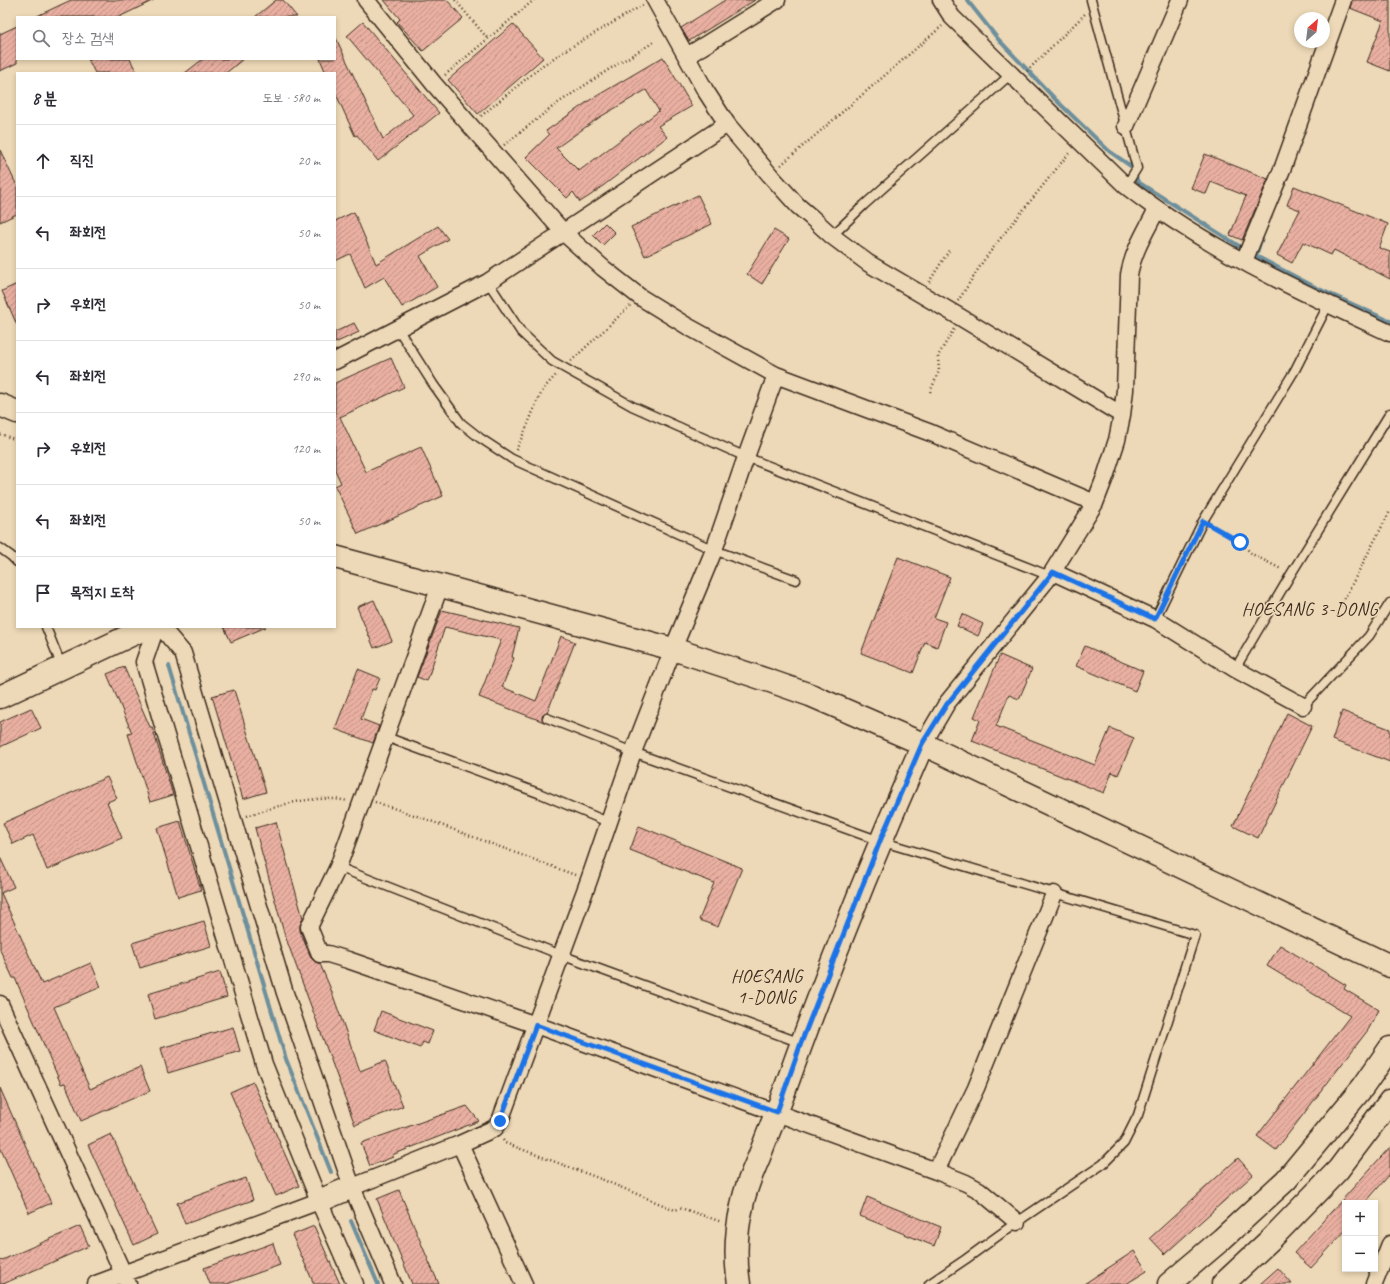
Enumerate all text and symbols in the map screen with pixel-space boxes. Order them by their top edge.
north arrow [1294,12,1330,48]
search box [16,16,336,60]
icon: search [30,27,52,49]
text: 장소 검색 [62,29,114,48]
text: 8 분 [32,88,57,109]
text: 도보 · 580 m [262,90,320,106]
icon: ahead [32,150,54,172]
text: 직진 [70,151,94,170]
text: 20 m [298,153,320,169]
icon: left [32,222,54,244]
text: 좌회전 [70,223,106,242]
text: 50 m [298,225,320,241]
icon: right [32,294,54,316]
text: 우회전 [70,295,106,314]
text: 50 m [298,297,320,313]
icon: left [32,366,54,388]
text: 좌회전 [70,367,106,386]
text: 290 m [292,369,320,385]
icon: right [32,438,54,460]
text: 우회전 [70,439,106,458]
text: 120 m [292,441,320,457]
icon: left [32,510,54,532]
text: 좌회전 [70,511,106,530]
text: 50 m [298,513,320,529]
route start [1231,533,1249,551]
icon: arrive [32,582,54,604]
text: 목적지 도착 [70,583,134,602]
district label: HOESANG 3-DONG [1242,598,1379,620]
district label: HOESANG 1-DONG [731,965,804,1008]
route end [491,1112,509,1130]
map controls [1342,1200,1378,1272]
button: + [1342,1200,1378,1236]
button: − [1342,1236,1378,1272]

